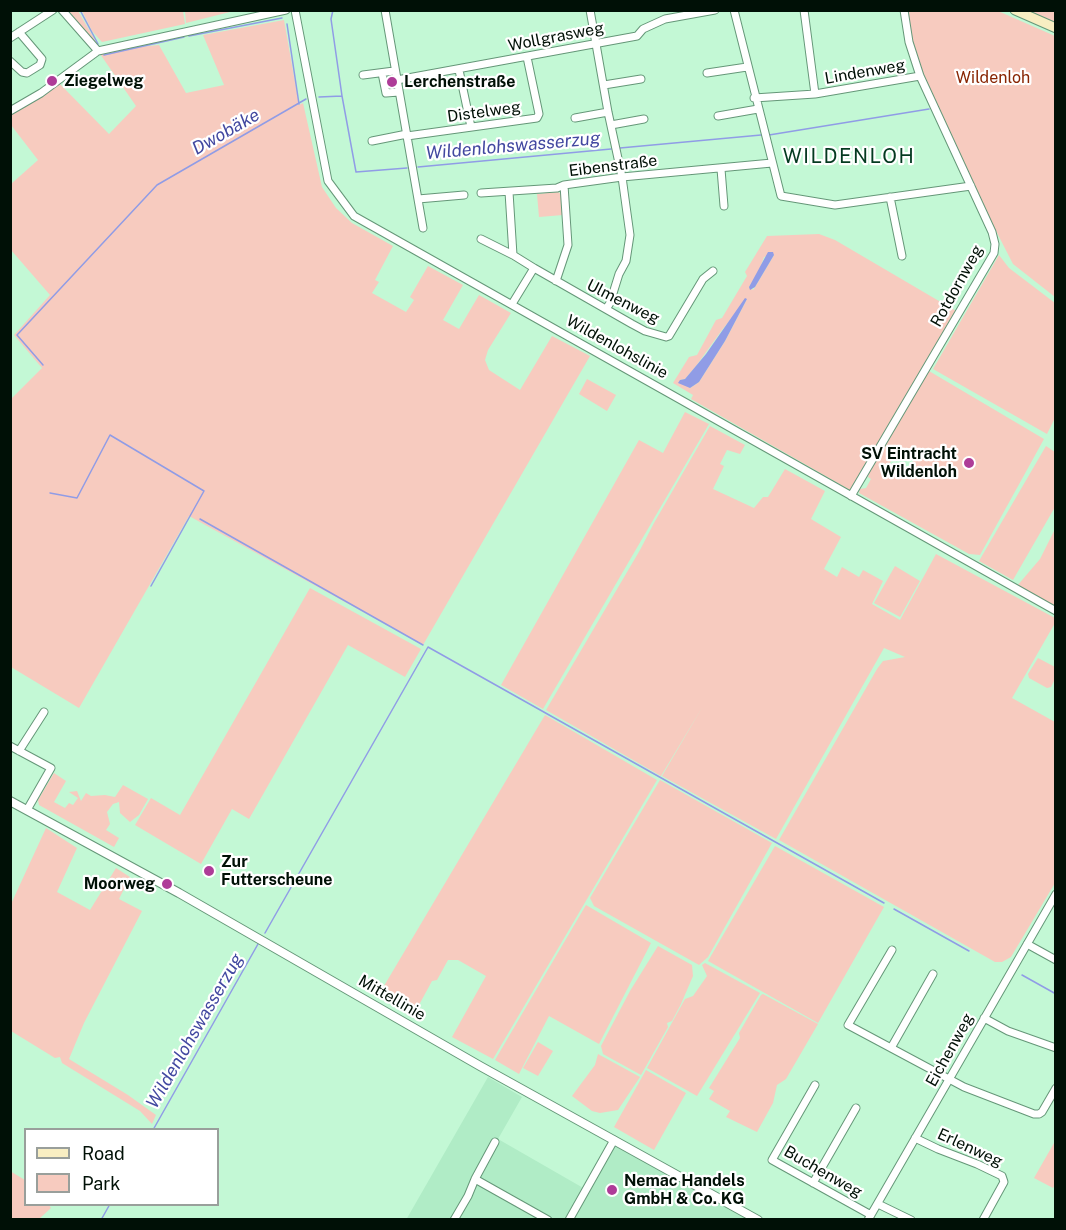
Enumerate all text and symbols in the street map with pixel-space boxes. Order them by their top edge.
street label: Wollgrasweg [506,18,606,56]
street label: Lindenweg [823,55,907,89]
park label: Wildenloh [956,68,1030,88]
place label: Ziegelweg [64,71,143,91]
place label: Lerchenstraße [404,72,515,92]
marker: Ziegelweg [45,74,59,88]
marker: Lerchenstraße [385,75,399,89]
street label: Distelweg [446,97,522,127]
water label: Dwobäke [188,104,264,160]
water label: Wildenlohswasserzug [425,128,601,164]
district label: WILDENLOH [783,145,915,169]
street label: Eibenstraße [568,151,658,181]
street label: Rotdornweg [927,242,987,330]
street label: Ulmenweg [583,275,663,329]
street label: Wildenlohslinie [563,311,671,383]
place label: SV Eintracht Wildenloh [861,444,957,482]
marker: SV Eintracht Wildenloh [962,456,976,470]
place label: Zur Futterscheune [221,852,333,890]
marker: Zur Futterscheune [202,864,216,878]
place label: Moorweg [84,874,155,894]
marker: Moorweg [160,877,174,891]
water label: Wildenlohswasserzug [142,950,248,1112]
street label: Mittellinie [355,971,429,1025]
street label: Eichenweg [922,1010,978,1090]
street label: Erlenweg [934,1125,1006,1171]
legend [24,1128,219,1206]
street label: Buchenweg [780,1142,866,1202]
text: Road [82,1143,125,1164]
place label: Nemac Handels GmbH & Co. KG [624,1171,745,1209]
text: Park [82,1173,120,1194]
marker: Nemac Handels GmbH & Co. KG [605,1183,619,1197]

